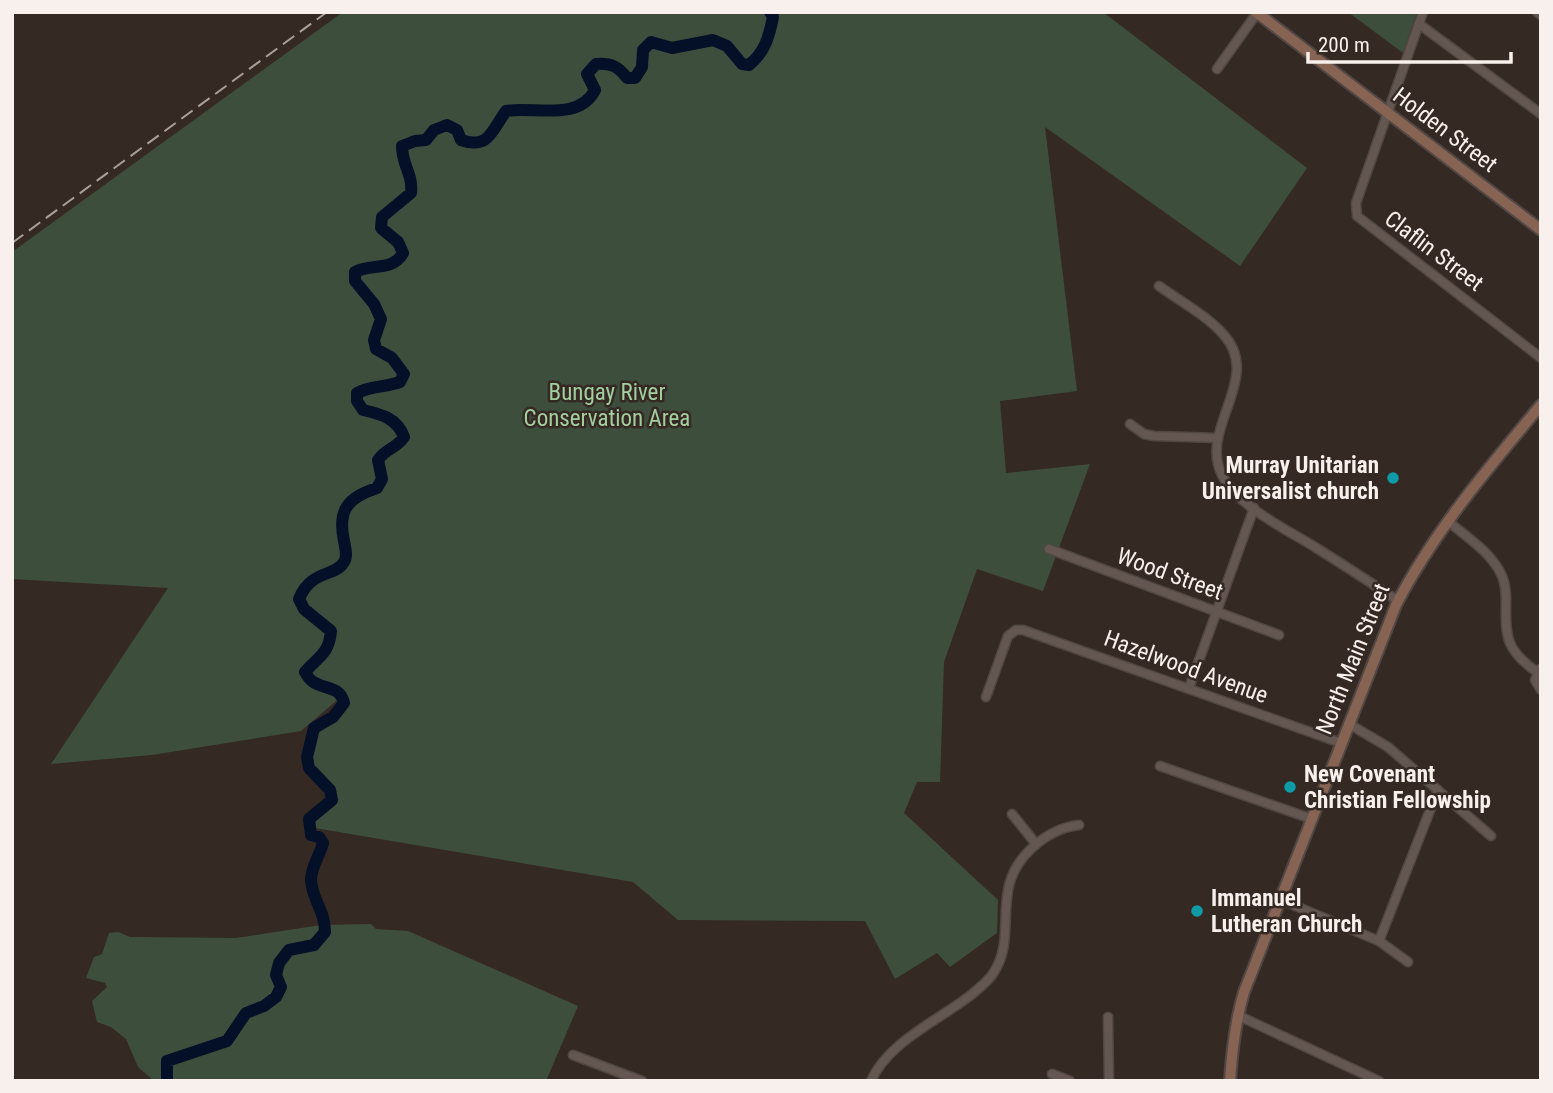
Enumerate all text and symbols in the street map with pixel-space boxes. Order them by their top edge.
scale bar [1308,21,1511,65]
text: 200 m [1318,33,1370,57]
street label: Holden Street [1388,82,1502,178]
street label: Claflin Street [1379,205,1489,297]
park label: Bungay River Conservation Area [524,379,690,432]
place label: Murray Unitarian Universalist church [1202,452,1379,505]
marker: Murray Unitarian Universalist church [1385,470,1401,486]
street label: Wood Street [1113,542,1227,606]
street label: North Main Street [1310,580,1396,738]
street label: Hazelwood Avenue [1100,625,1272,709]
place label: New Covenant Christian Fellowship [1304,761,1491,814]
marker: New Covenant Christian Fellowship [1282,779,1298,795]
place label: Immanuel Lutheran Church [1211,885,1362,938]
marker: Immanuel Lutheran Church [1189,903,1205,919]

